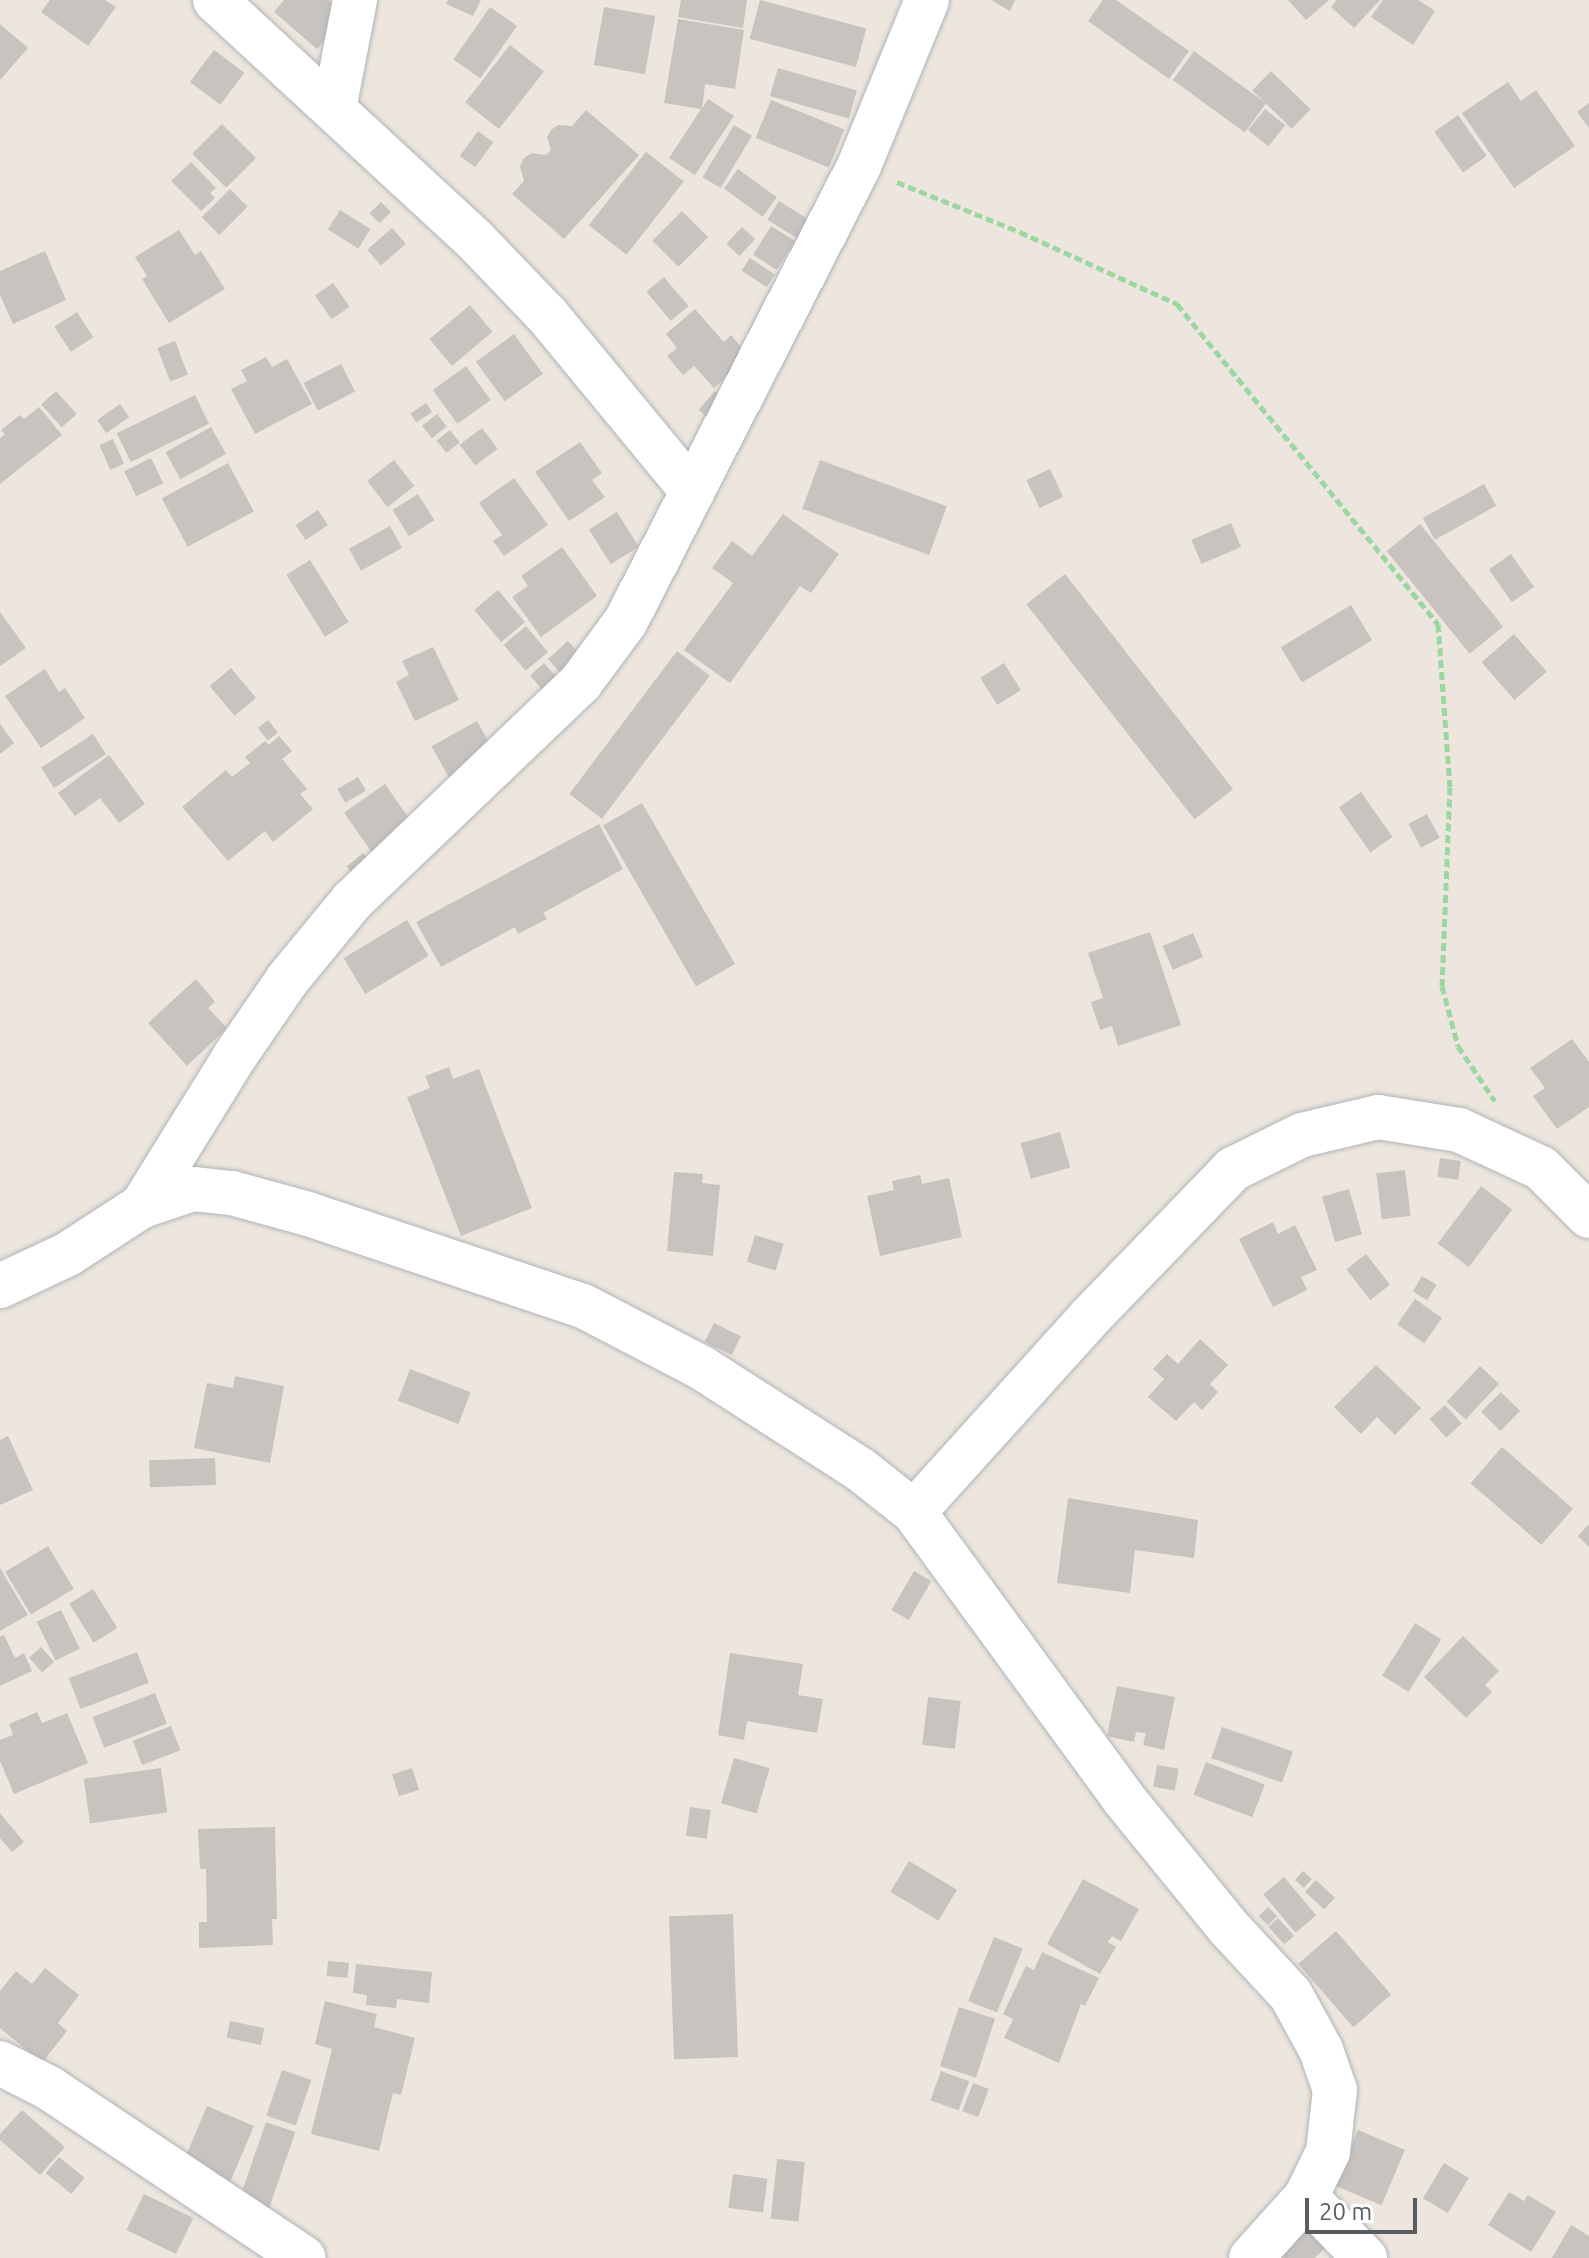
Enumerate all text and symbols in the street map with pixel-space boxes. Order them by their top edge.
scale bar [1309,2182,1421,2232]
text: 20 m [1319,2198,1372,2225]

